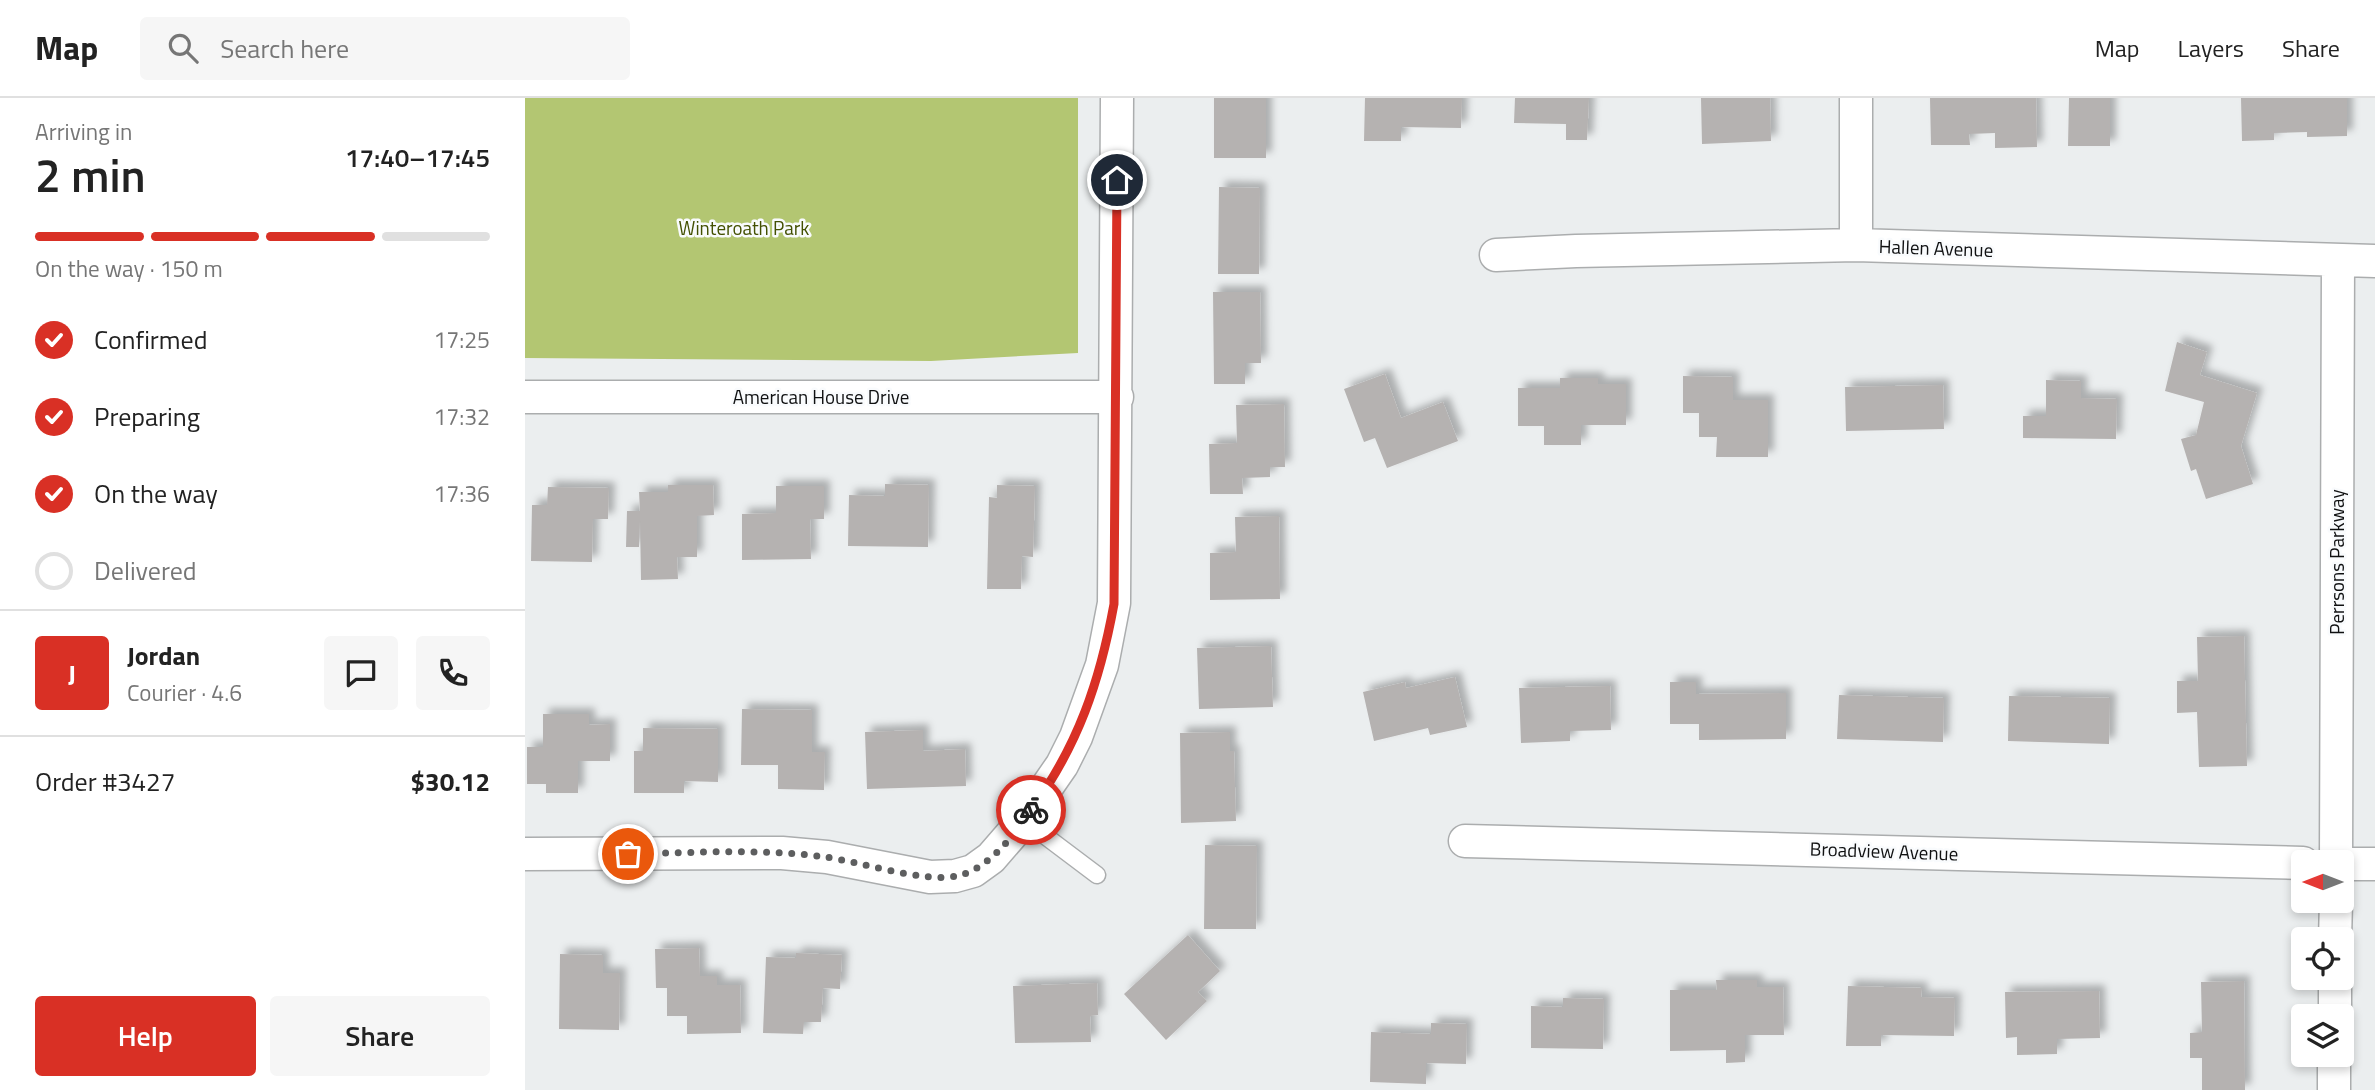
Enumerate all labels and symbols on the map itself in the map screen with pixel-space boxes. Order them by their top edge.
pin [1087,150,1147,210]
park label: Winteroath Park [679,213,809,242]
street label: Hallen Avenue [1878,231,1994,264]
street label: American House Drive [733,382,909,411]
street label: Perrsons Parkway [2322,489,2351,635]
courier [996,775,1066,845]
pin [598,824,658,884]
street label: Broadview Avenue [1809,833,1959,868]
north arrow [2291,850,2354,914]

